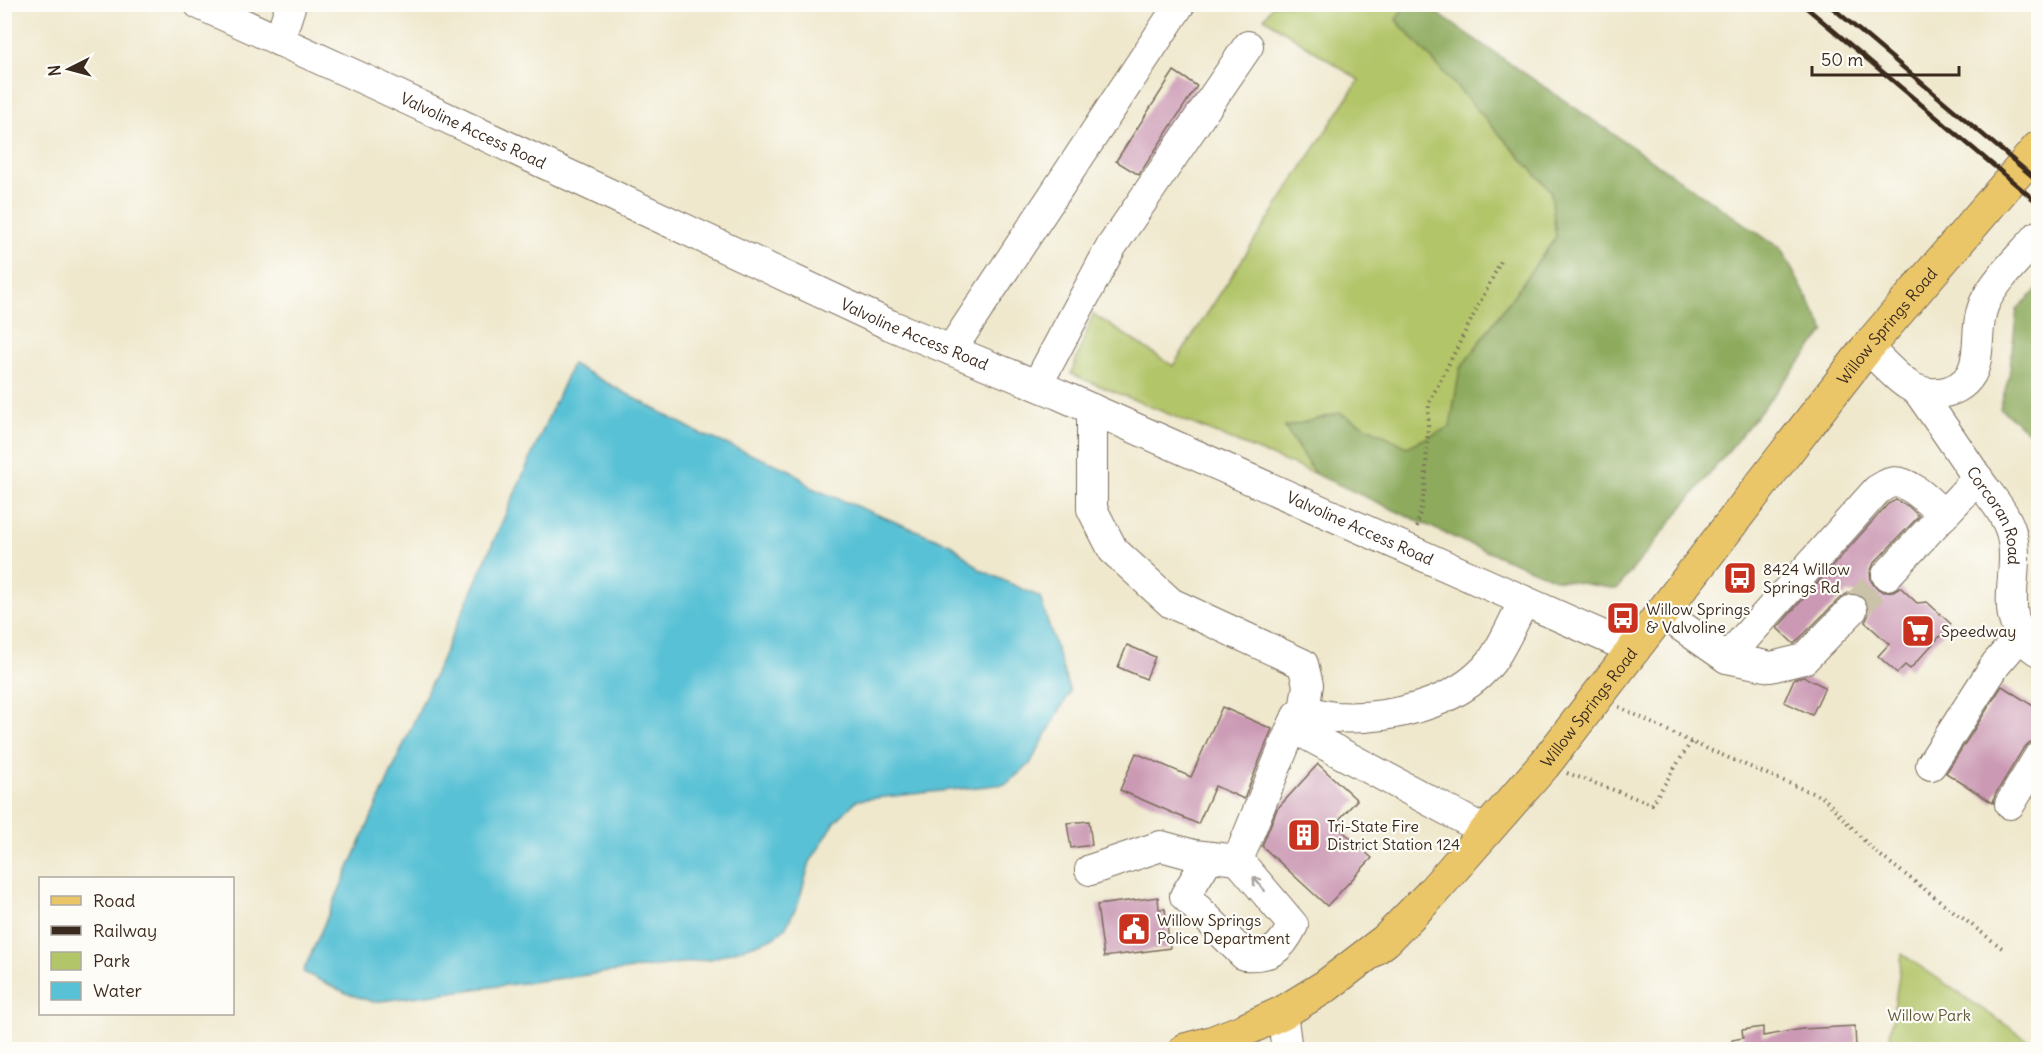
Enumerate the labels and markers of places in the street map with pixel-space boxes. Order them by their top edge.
place label: 8424 Willow Springs Rd [1763,559,1850,597]
bus stop icon: 8424 Willow Springs Rd [1722,560,1758,596]
place label: Willow Springs & Valvoline [1646,599,1750,637]
bus stop icon: Willow Springs & Valvoline [1605,600,1641,636]
supermarket icon: Speedway [1900,613,1936,649]
place label: Speedway [1941,621,2016,641]
place label: Tri-State Fire District Station 124 [1327,816,1460,854]
building icon: Tri-State Fire District Station 124 [1286,817,1322,853]
place label: Willow Springs Police Department [1157,910,1291,948]
public building icon: Willow Springs Police Department [1116,911,1152,947]

